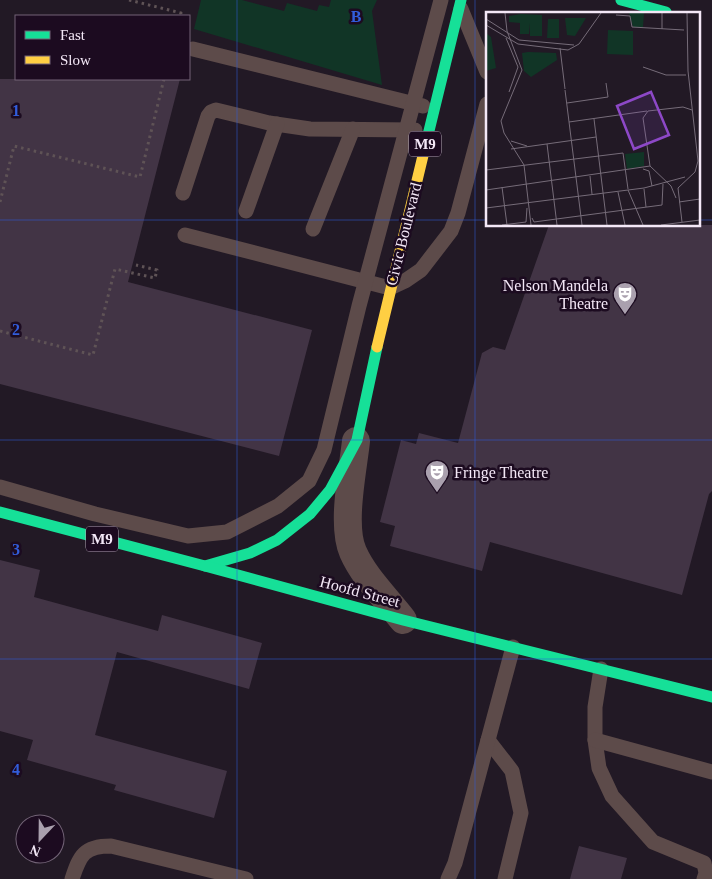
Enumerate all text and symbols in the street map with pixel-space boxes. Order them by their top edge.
text: B [351,8,362,25]
inset map [486,12,700,226]
legend [15,15,190,80]
text: Fast [60,27,86,43]
text: Slow [60,52,91,68]
text: 1 [12,102,20,119]
road number: M9 [409,132,441,156]
street label: Civic Boulevard [382,181,424,287]
place label: Nelson Mandela Theatre [503,277,608,312]
theatre icon: Nelson Mandela Theatre [612,281,638,315]
text: 2 [12,321,20,338]
theatre icon: Fringe Theatre [424,459,450,493]
place label: Fringe Theatre [454,464,548,482]
road number: M9 [86,526,118,552]
text: 3 [12,541,20,558]
street label: Hoofd Street [318,573,402,610]
text: 4 [12,761,20,778]
north arrow [15,814,65,864]
text: N [28,842,43,859]

